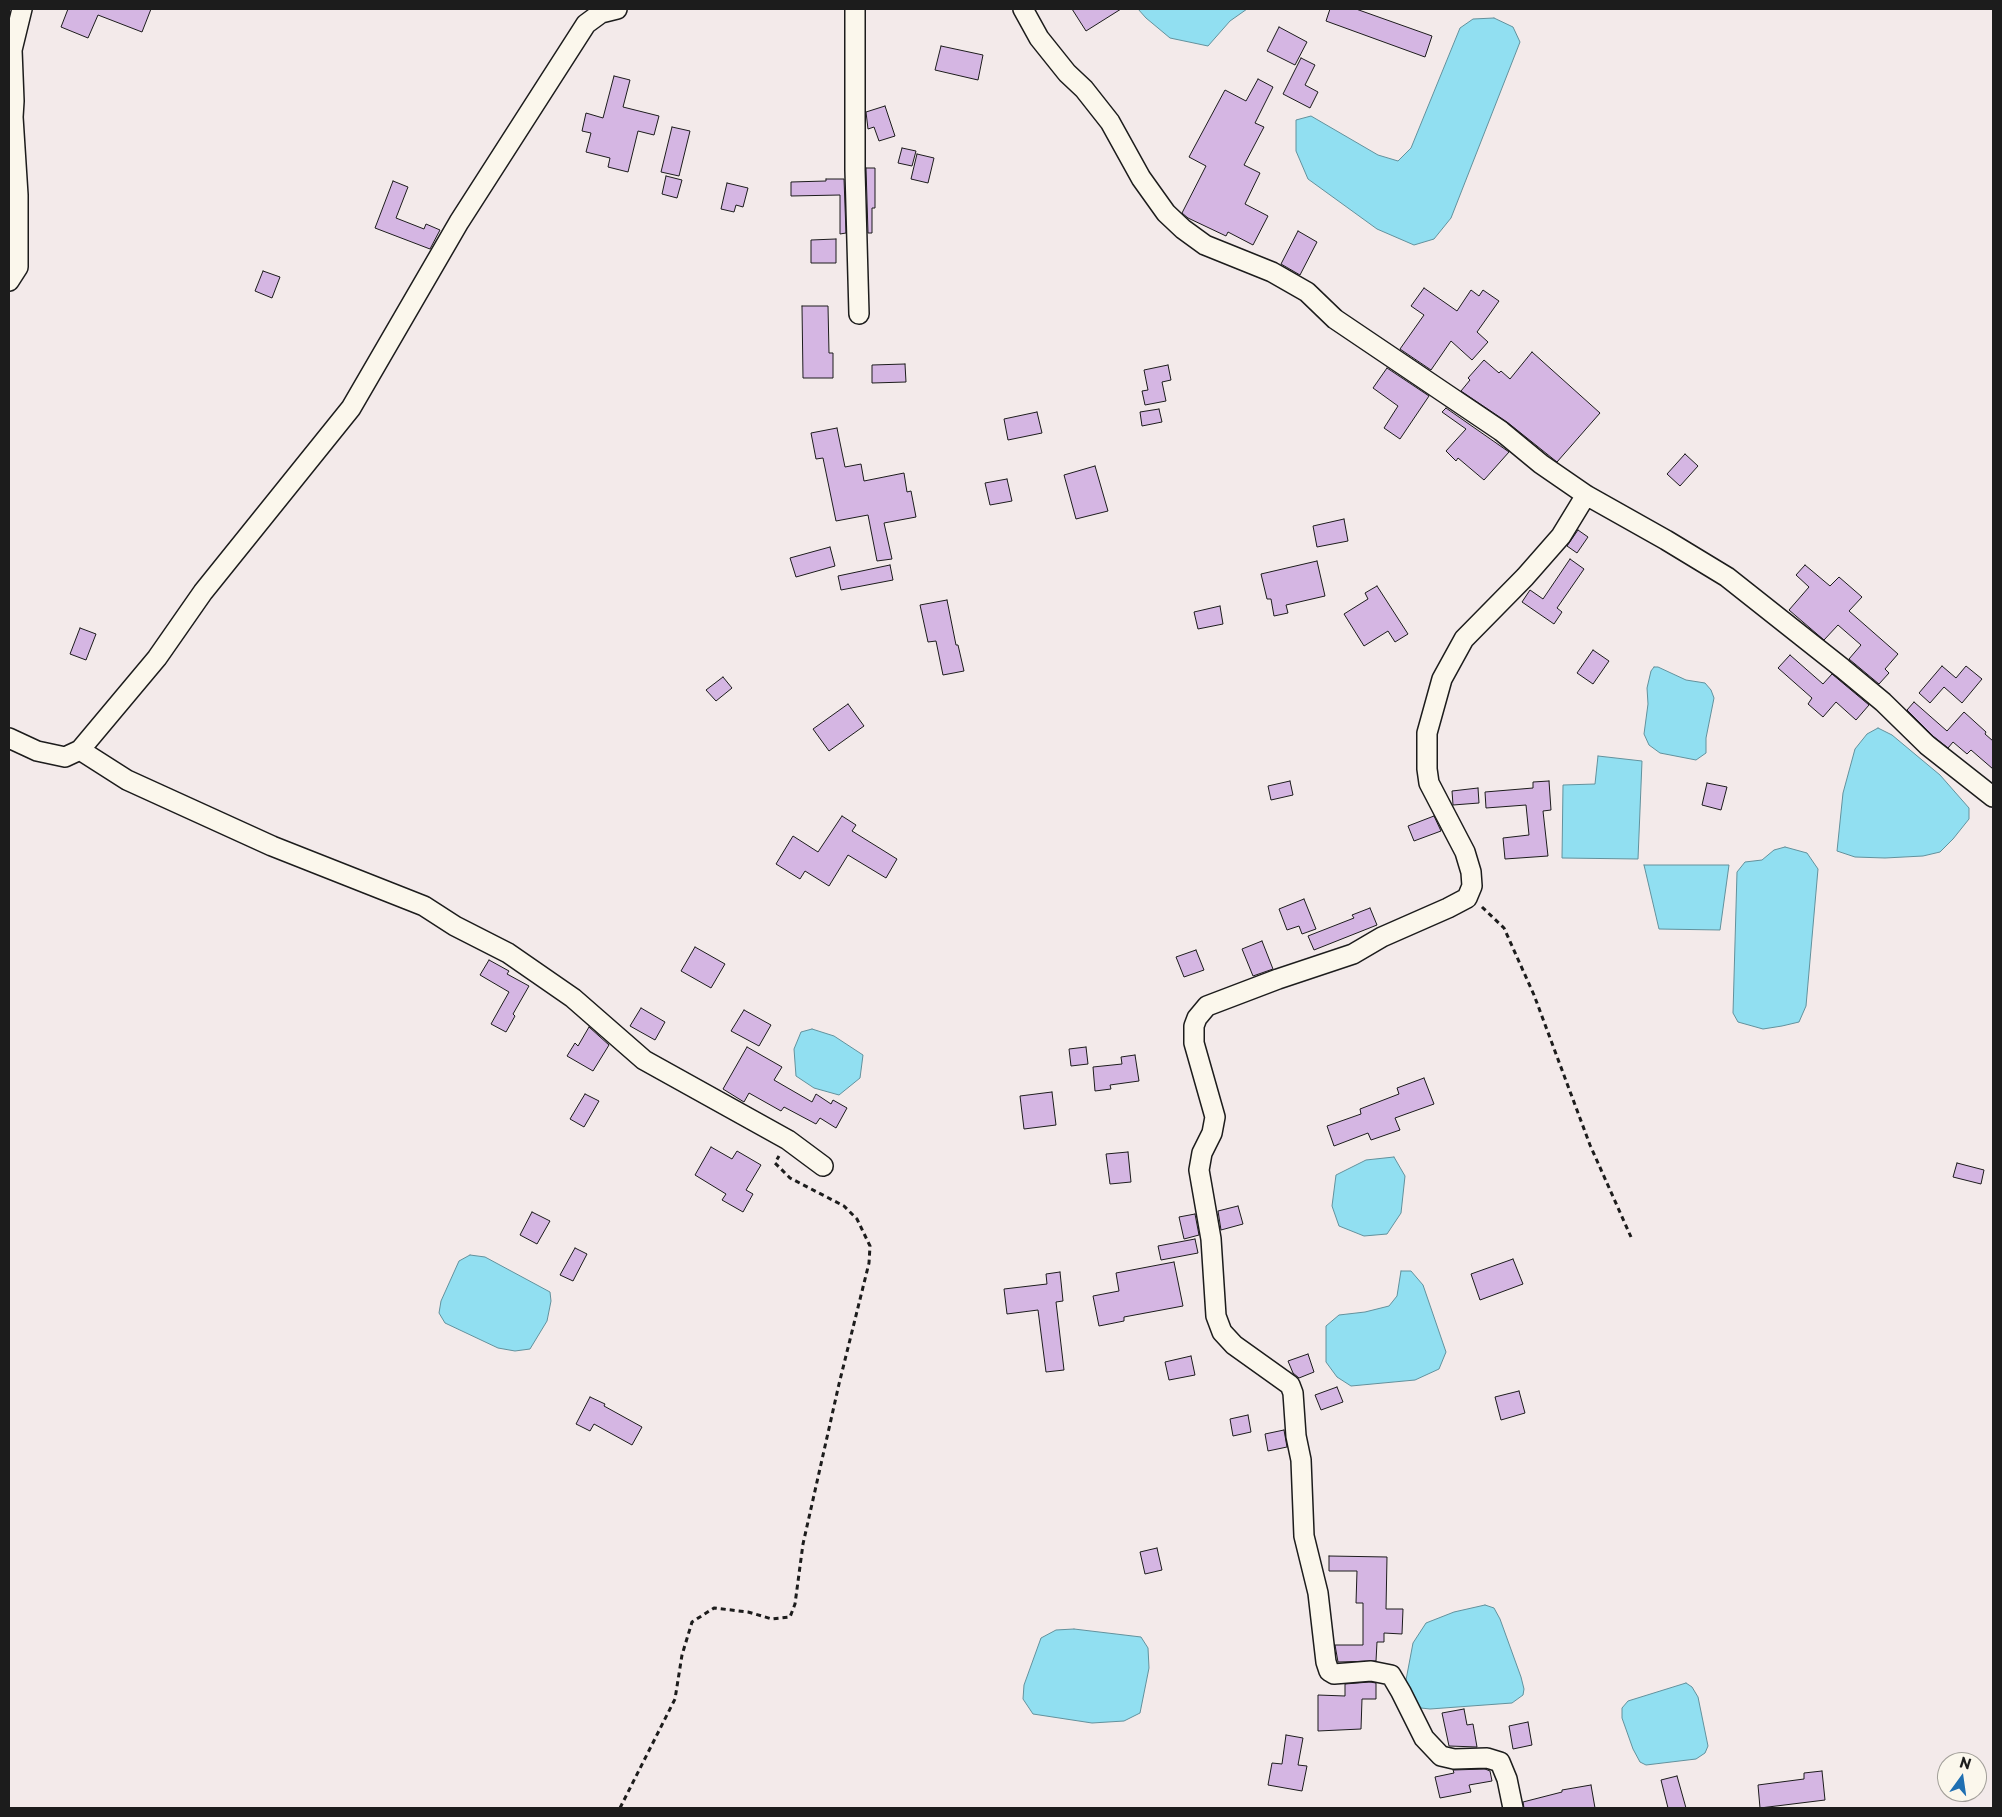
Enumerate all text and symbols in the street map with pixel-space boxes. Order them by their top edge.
text: N [1958,1751,1973,1774]
north arrow [1937,1752,1987,1802]

